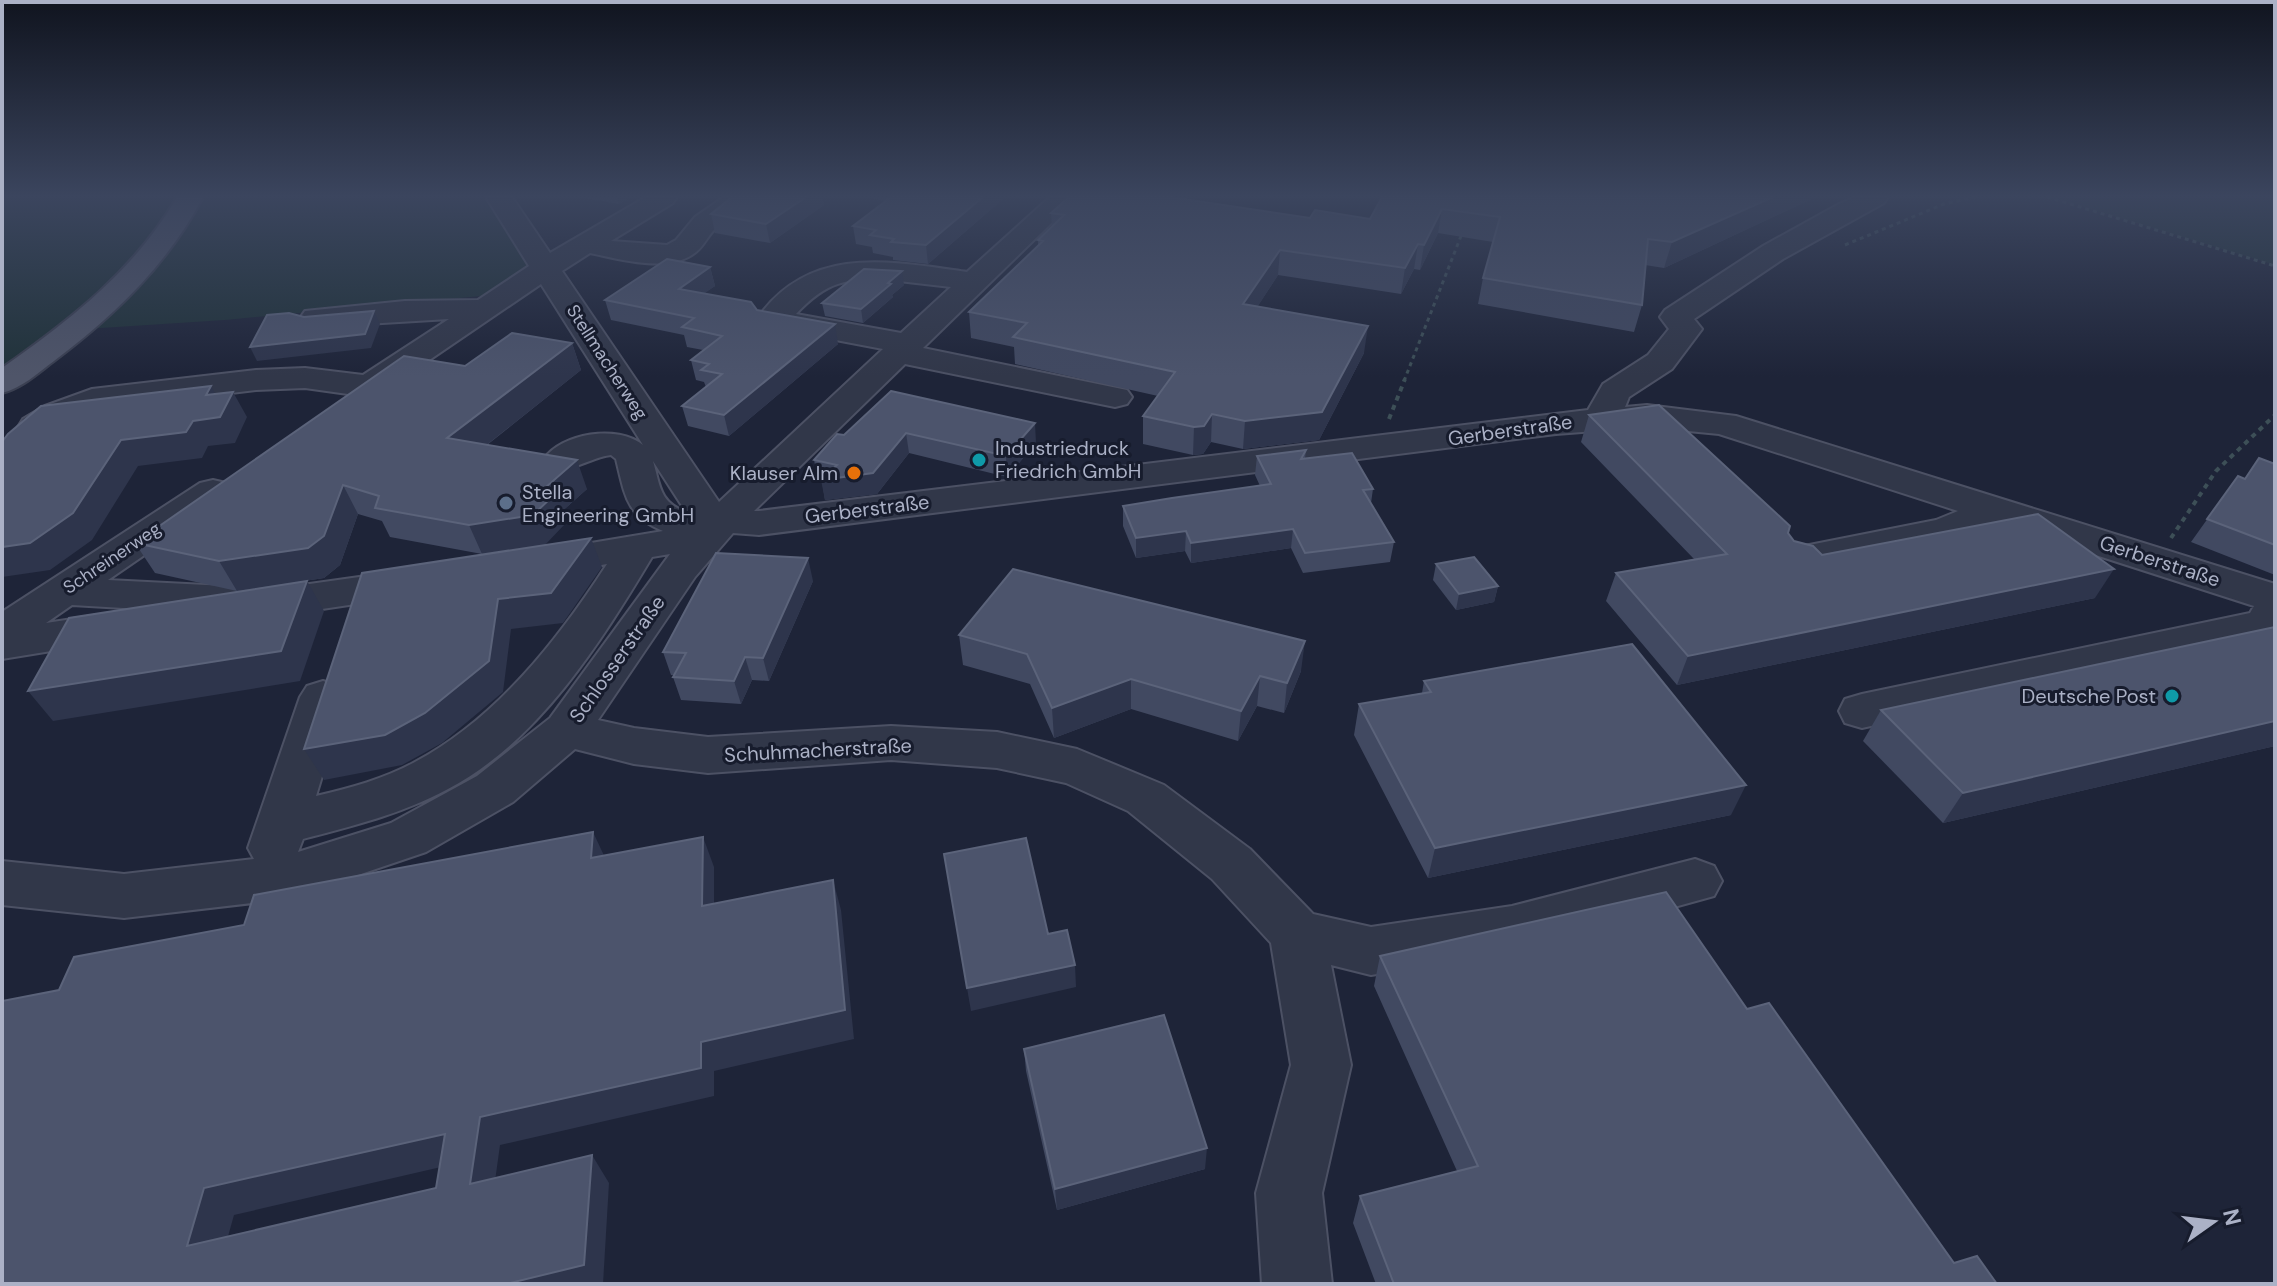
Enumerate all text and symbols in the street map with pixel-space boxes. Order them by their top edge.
street label: Stellmacherweg [561,300,653,424]
street label: Gerberstraße [1446,408,1574,452]
place label: Industriedruck Friedrich GmbH [995,435,1141,484]
marker: Industriedruck Friedrich GmbH [970,451,988,469]
place label: Klauser Alm [730,460,838,486]
marker: Klauser Alm [845,464,863,482]
place label: Stella Engineering GmbH [522,479,694,528]
street label: Gerberstraße [803,488,931,530]
marker: Stella Engineering GmbH [497,494,515,512]
street label: Schreinerweg [59,517,165,599]
street label: Gerberstraße [2096,529,2224,593]
street label: Schlosserstraße [563,590,671,728]
place label: Deutsche Post [2022,683,2156,709]
marker: Deutsche Post [2163,687,2181,705]
street label: Schuhmacherstraße [723,732,913,768]
north arrow [2173,1182,2253,1262]
text: N [2216,1206,2248,1229]

